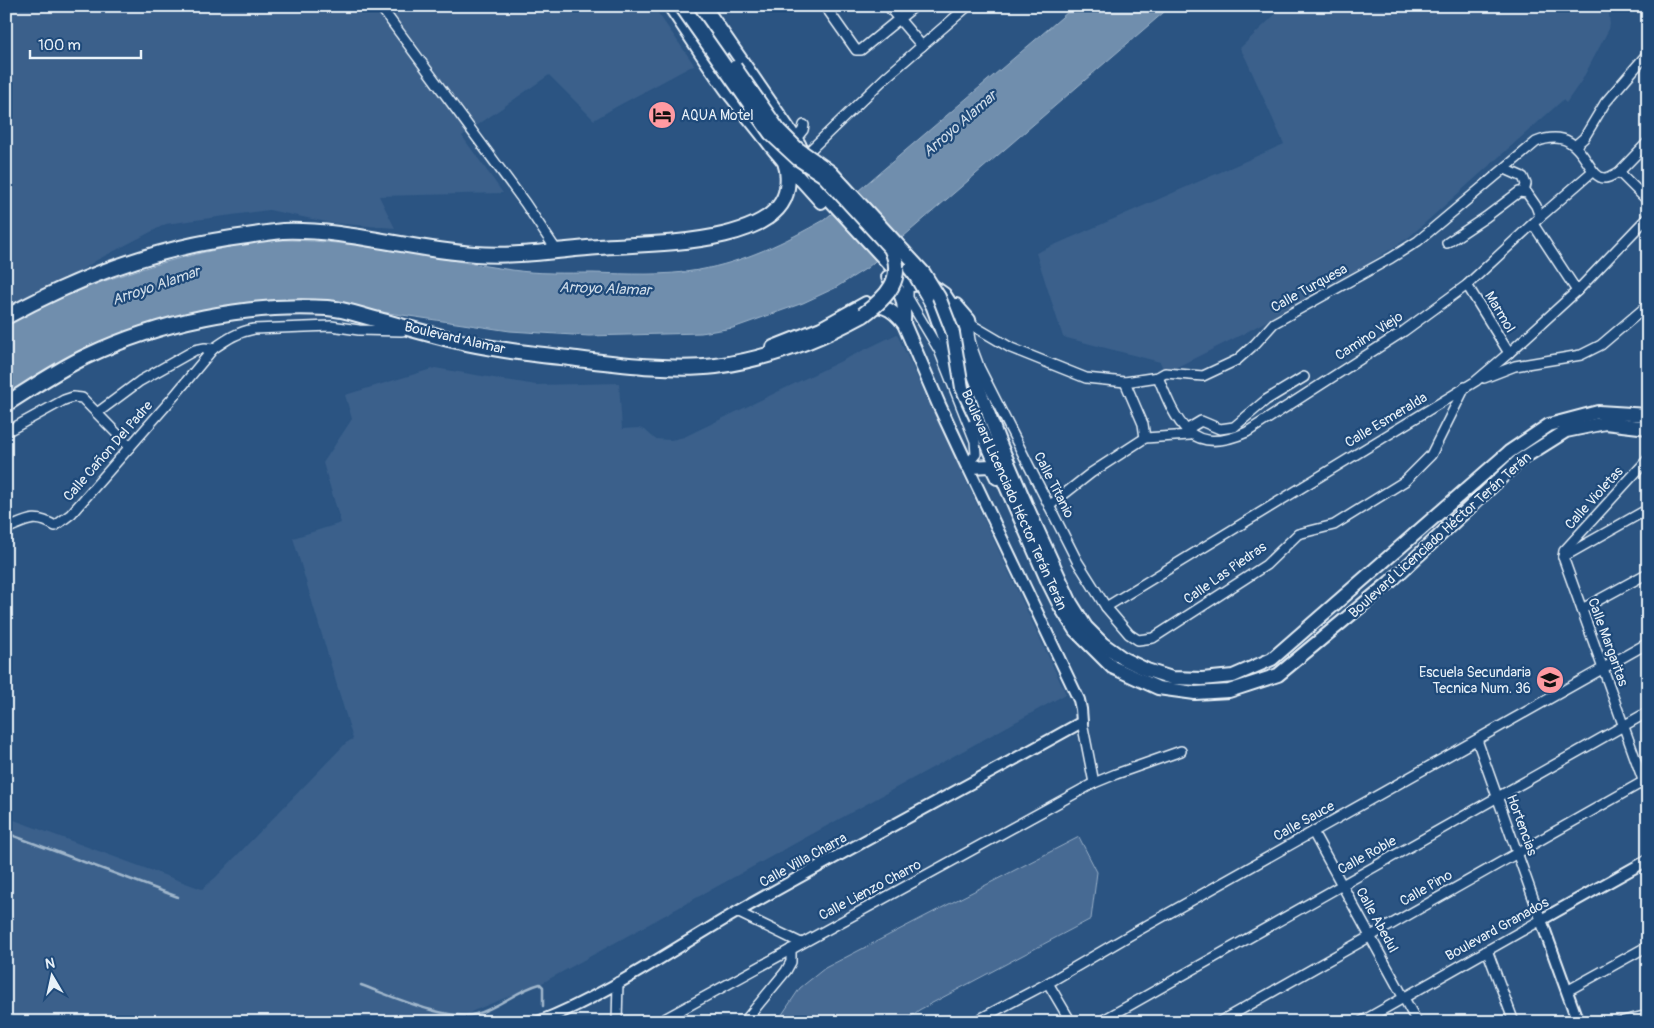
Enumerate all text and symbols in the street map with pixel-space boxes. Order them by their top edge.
scale bar [30,28,141,60]
text: 100 m [38,36,81,55]
water label: Arroyo Alamar [919,86,1002,161]
hotel icon: AQUA Motel [647,100,677,130]
place label: AQUA Motel [681,107,754,124]
street label: Calle Turquesa [1268,260,1350,316]
water label: Arroyo Alamar [109,262,204,310]
water label: Arroyo Alamar [559,278,653,300]
street label: Marmol [1481,288,1519,336]
street label: Camino Viejo [1332,308,1406,364]
street label: Boulevard Alamar [403,318,507,358]
street label: Boulevard Licenciado Héctor Terán Terán [957,387,1071,613]
street label: Calle Esmeralda [1342,389,1430,451]
street label: Calle Cañon Del Padre [60,397,156,505]
street label: Boulevard Licenciado Héctor Terán Terán [1345,448,1535,622]
street label: Calle Titanio [1030,449,1078,521]
street label: Calle Violetas [1561,462,1627,533]
street label: Calle Las Piedras [1180,538,1270,608]
street label: Calle Margaritas [1584,595,1632,689]
place label: Escuela Secundaria Tecnica Num. 36 [1419,664,1531,697]
school or university icon: Escuela Secundaria Tecnica Num. 36 [1535,665,1565,695]
street label: Hortencias [1503,792,1541,859]
street label: Calle Sauce [1270,797,1338,845]
street label: Calle Villa Charra [756,829,850,891]
street label: Calle Roble [1335,832,1399,878]
street label: Calle Lienzo Charro [816,856,925,924]
street label: Calle Pino [1397,866,1456,910]
street label: Calle Abedul [1352,884,1402,956]
street label: Boulevard Granados [1442,893,1552,964]
north arrow [28,950,78,1000]
text: N [44,955,56,973]

